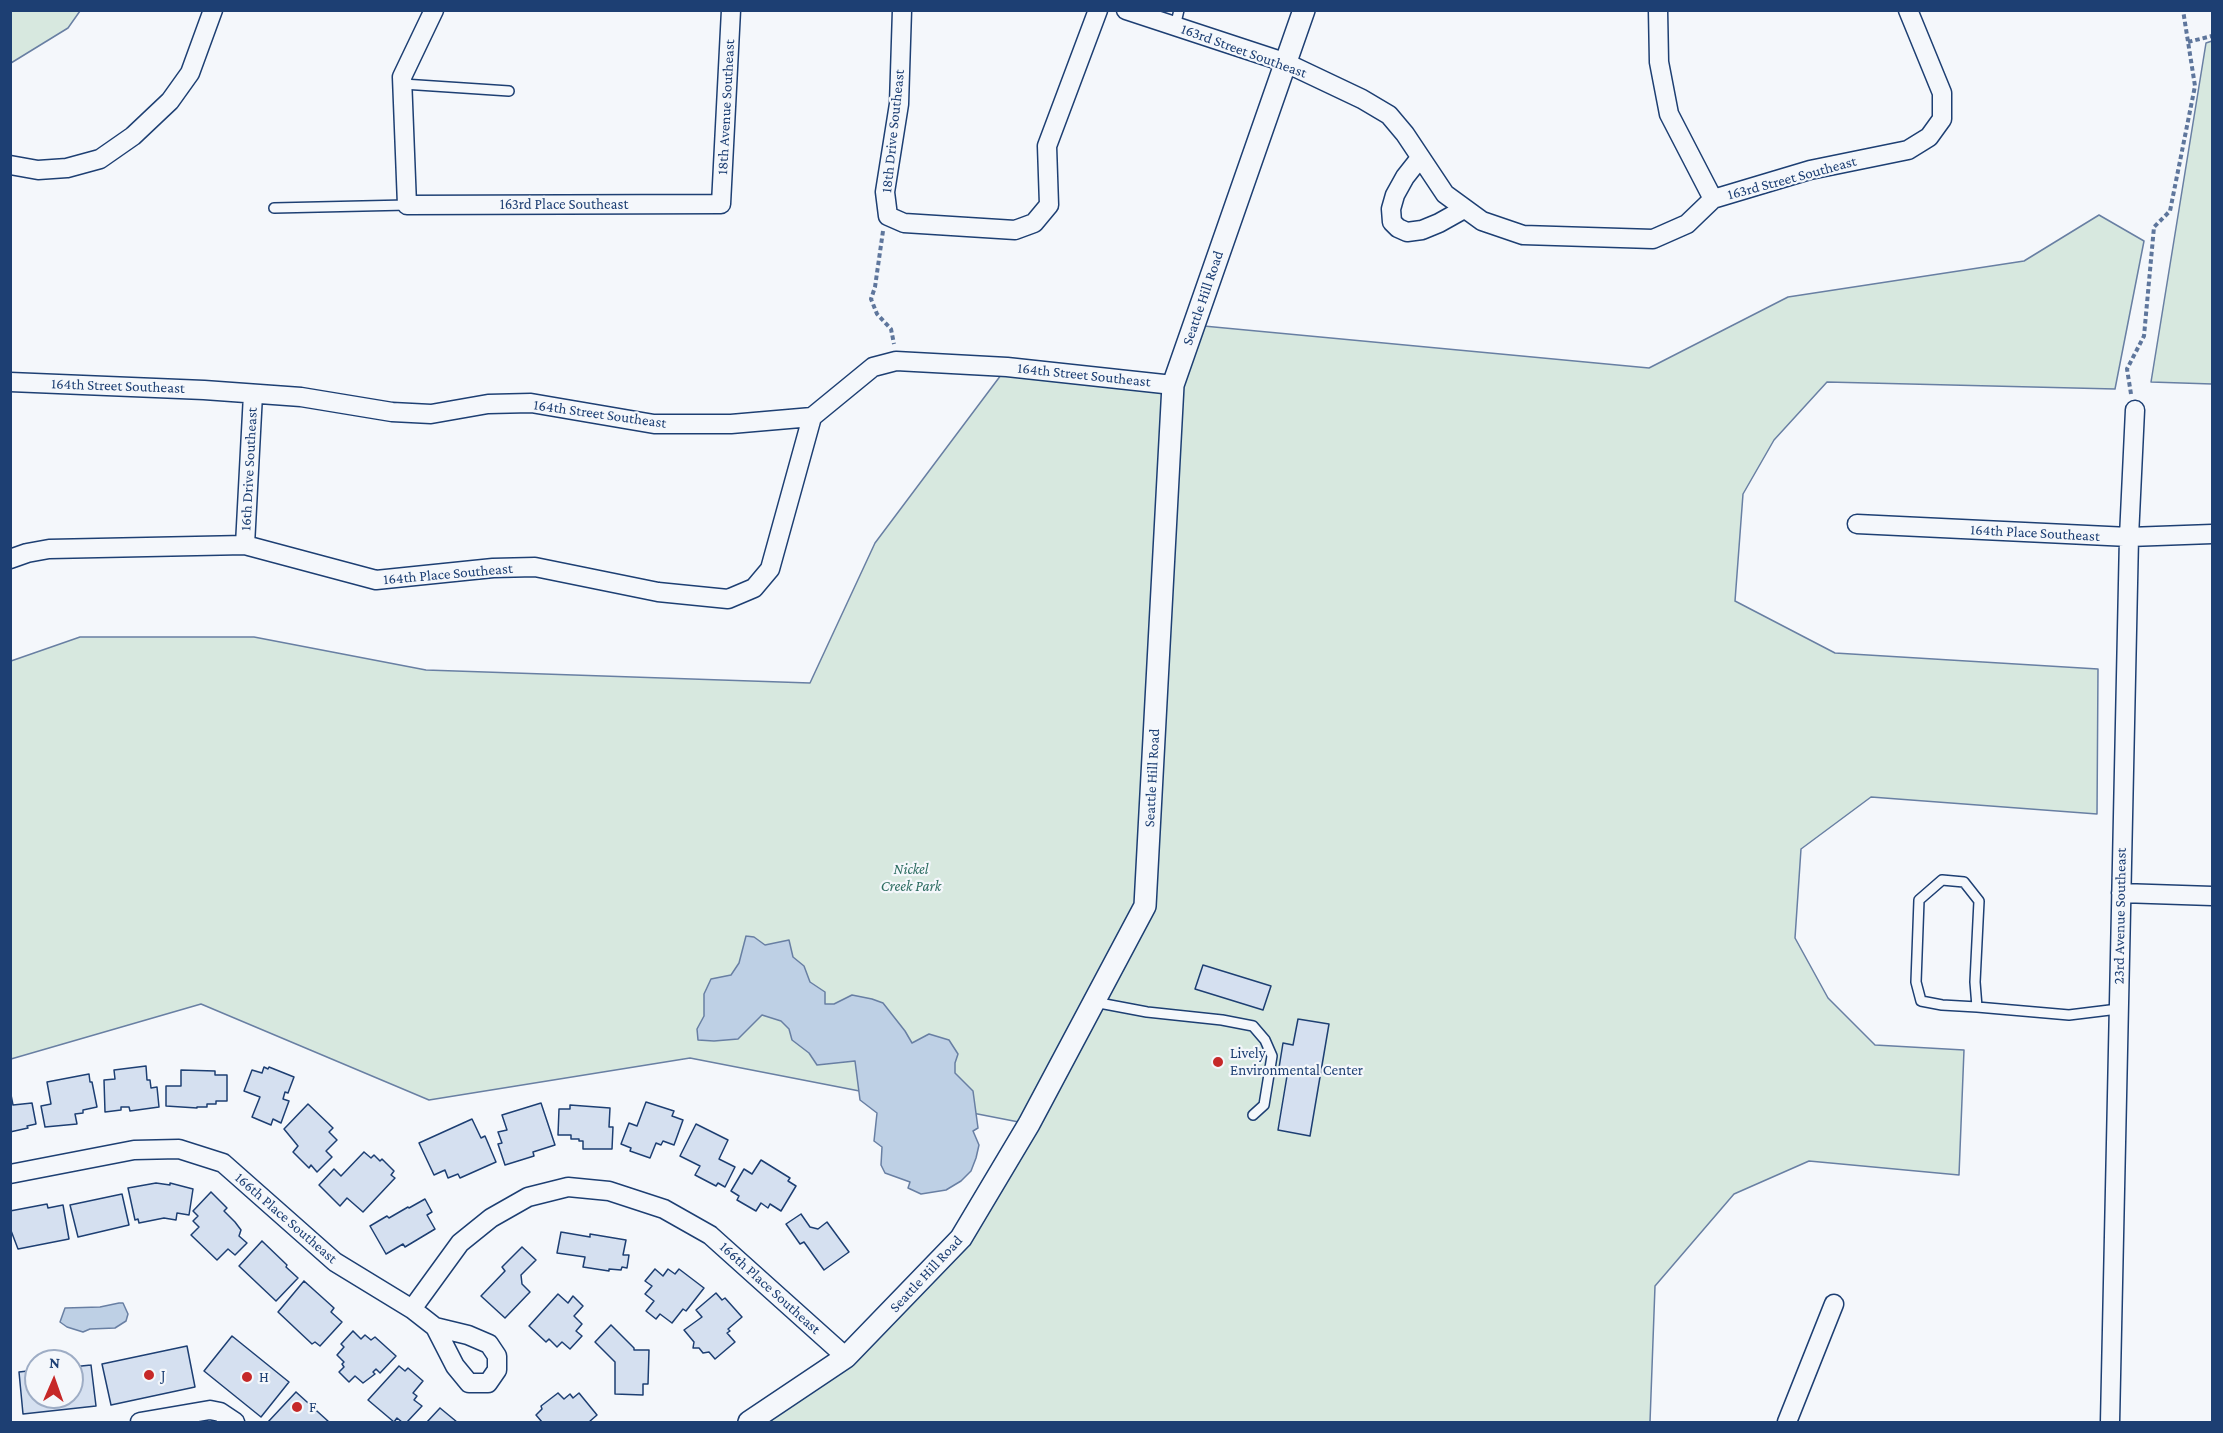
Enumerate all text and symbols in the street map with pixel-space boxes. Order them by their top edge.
street label: 163rd Street Southeast [1179,20,1309,82]
street label: 18th Avenue Southeast [713,39,739,175]
street label: 18th Drive Southeast [878,68,908,194]
street label: 163rd Street Southeast [1726,152,1858,204]
street label: 163rd Place Southeast [500,195,628,213]
street label: Seattle Hill Road [1178,248,1228,348]
street label: 164th Street Southeast [1016,359,1152,391]
street label: 164th Street Southeast [51,375,185,397]
street label: 164th Street Southeast [532,396,668,432]
street label: 16th Drive Southeast [237,407,261,531]
street label: 164th Place Southeast [1970,521,2100,545]
street label: 164th Place Southeast [383,559,513,589]
street label: Seattle Hill Road [1140,728,1164,828]
street label: 23rd Avenue Southeast [2110,847,2130,985]
park label: Nickel Creek Park [881,860,941,895]
place label: Lively Environmental Center [1230,1044,1363,1079]
marker: Lively Environmental Center [1211,1055,1225,1069]
street label: 166th Place Southeast [231,1169,341,1267]
street label: Seattle Hill Road [886,1232,966,1316]
street label: 166th Place Southeast [716,1238,824,1338]
north arrow [24,1349,84,1409]
text: N [49,1354,60,1371]
place label: J [161,1366,166,1384]
marker: J [142,1368,156,1382]
place label: H [259,1368,269,1386]
marker: H [240,1370,254,1384]
place label: F [309,1398,316,1416]
marker: F [290,1400,304,1414]

